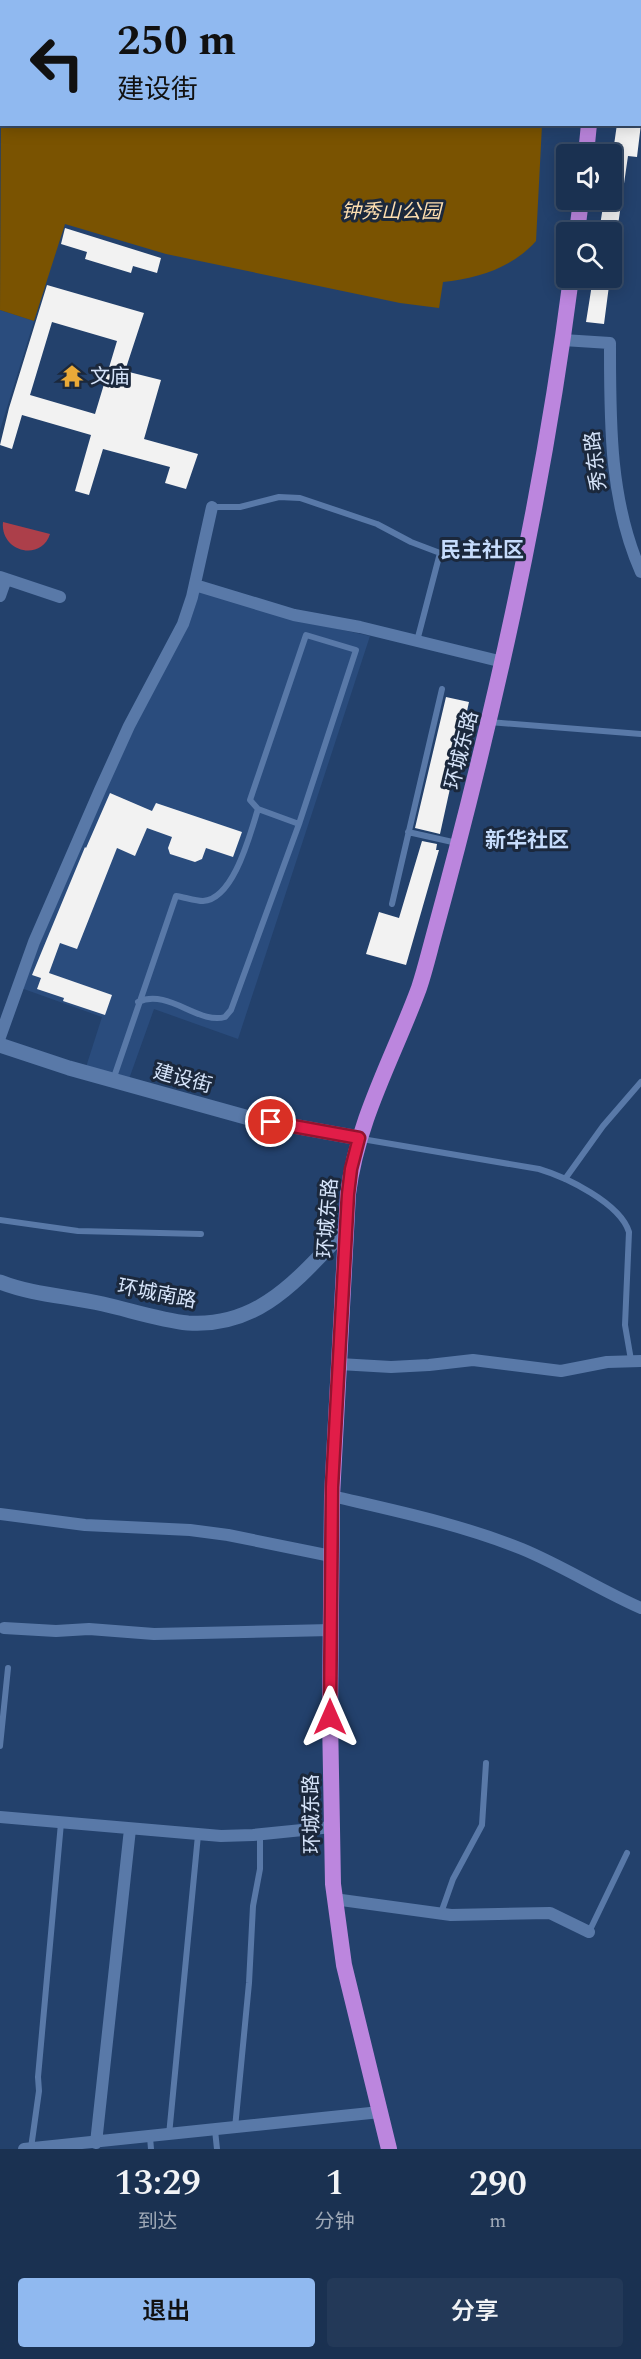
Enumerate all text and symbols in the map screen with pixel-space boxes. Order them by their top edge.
text: 250 m [117,10,236,73]
icon: left [18,24,96,102]
text: 建设街 [117,69,198,111]
map controls [556,144,622,288]
button: sound [556,144,622,210]
park label: 钟秀山公园 [341,197,444,227]
button: search [556,222,622,288]
place label: 文庙 [90,362,130,392]
temple icon: 文庙 [59,363,85,389]
street label: 秀东路 [577,429,615,492]
district label: 民主社区 [440,535,524,567]
street label: 环城东路 [438,708,486,793]
district label: 新华社区 [485,825,569,857]
street label: 建设街 [150,1057,216,1101]
pin [245,1096,296,1147]
icon: arrive [254,1105,287,1138]
street label: 环城东路 [310,1177,346,1259]
street label: 环城南路 [115,1272,199,1316]
position arrow [298,1685,362,1749]
street label: 环城东路 [296,1774,328,1854]
text: 13:29 [114,2156,201,2211]
text: 1 [325,2156,344,2211]
text: 290 [469,2157,527,2212]
text: m [489,2206,507,2236]
text: 到达 [137,2207,177,2237]
text: 分钟 [315,2207,355,2237]
button: 退出 [18,2278,315,2347]
button: 分享 [327,2278,623,2347]

